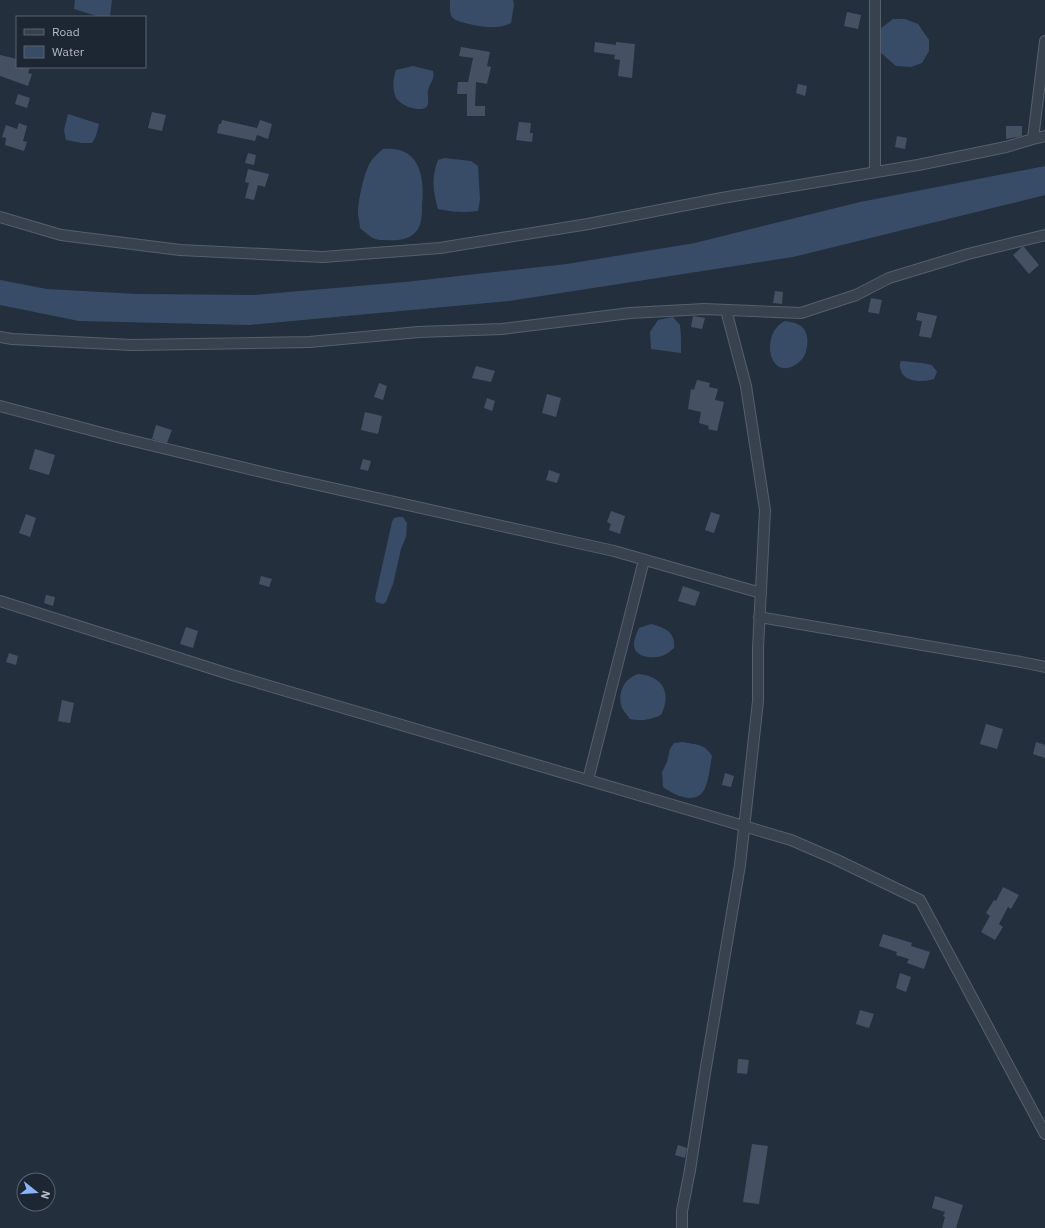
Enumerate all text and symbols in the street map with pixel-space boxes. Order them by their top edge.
legend [16,16,146,68]
text: Road [52,24,80,39]
text: Water [52,44,85,59]
north arrow [16,1172,56,1212]
text: N [38,1189,53,1201]

